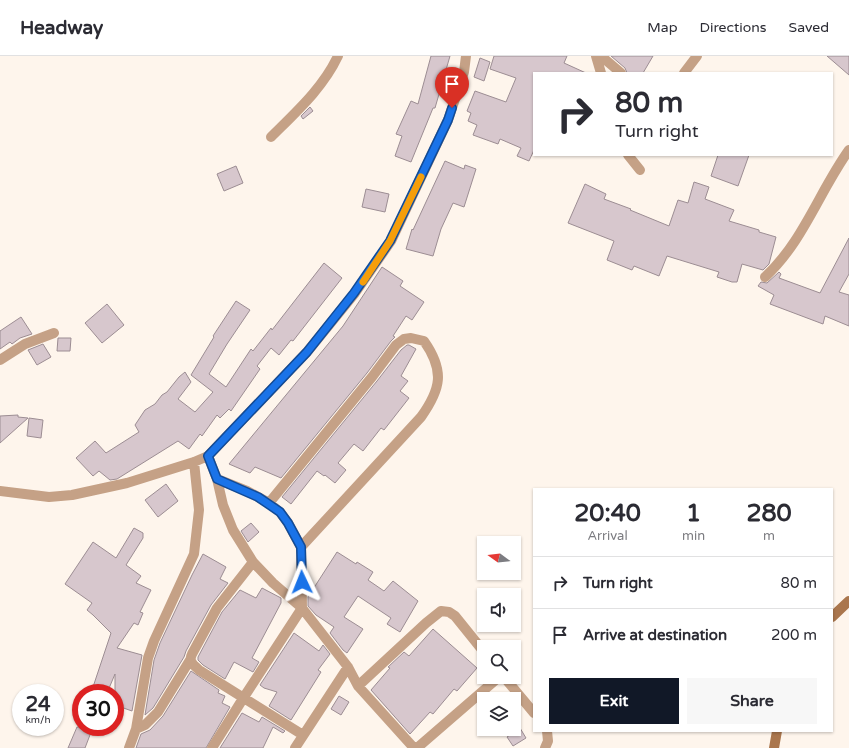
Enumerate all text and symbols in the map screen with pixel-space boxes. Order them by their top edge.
text: Headway [20,17,103,39]
text: Map [647,19,678,36]
text: Directions [700,19,767,36]
text: Saved [789,19,829,36]
pin [435,67,469,108]
icon: arrive [441,73,463,95]
text: 80 m [615,86,683,120]
icon: right [549,88,601,140]
text: Turn right [615,120,699,142]
text: 20:40 [574,499,641,528]
text: 1 [686,499,701,528]
text: 280 [746,499,792,528]
text: Arrival [587,528,628,544]
text: min [682,528,705,544]
text: m [763,528,775,544]
north arrow [477,536,521,580]
map controls [477,536,521,736]
position arrow [281,561,323,603]
icon: right [549,572,571,594]
text: Turn right [583,574,653,592]
text: 80 m [780,574,817,592]
button: sound [477,588,521,632]
icon: arrive [549,624,571,646]
text: Arrive at destination [583,626,727,644]
text: 200 m [771,626,817,644]
button: search [477,640,521,684]
button: Exit [549,678,679,724]
button: Share [687,678,817,724]
speed limit sign: 30 [72,684,124,736]
button: layers [477,692,521,736]
text: 24 [25,693,51,717]
text: km/h [25,714,51,726]

